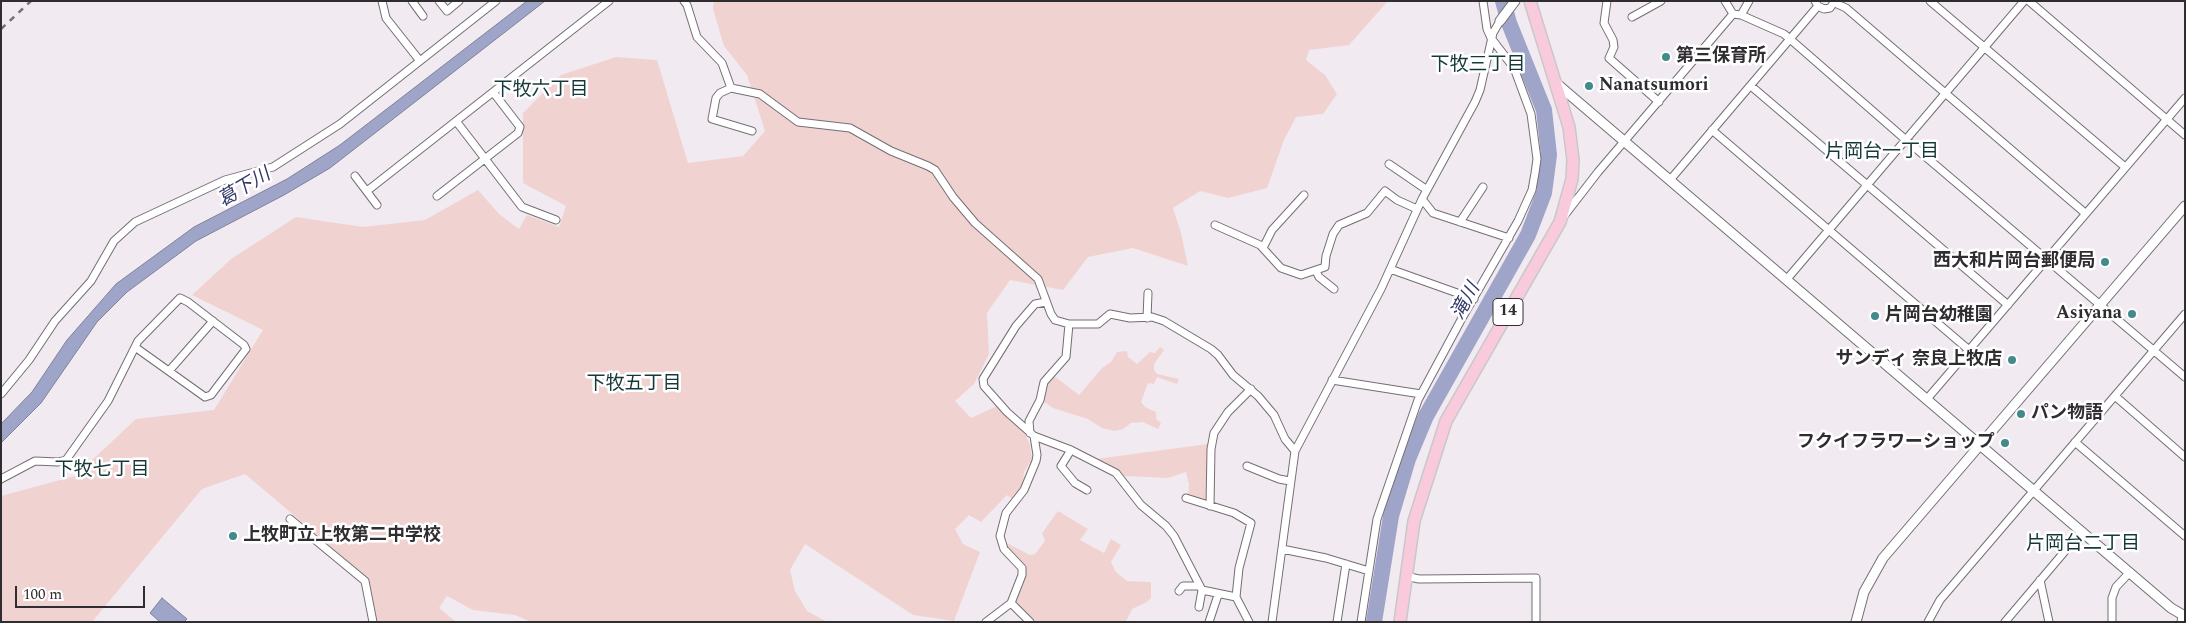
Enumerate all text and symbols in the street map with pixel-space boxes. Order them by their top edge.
place label: 第三保育所 [1676,46,1766,68]
marker: 第三保育所 [1660,51,1672,63]
district label: 下牧三丁目 [1431,55,1525,77]
place label: Nanatsumori [1599,75,1708,97]
district label: 下牧六丁目 [494,80,588,102]
marker: Nanatsumori [1583,80,1595,92]
district label: 片岡台一丁目 [1825,142,1939,164]
water label: 葛下川 [215,165,275,213]
place label: 西大和片岡台郵便局 [1933,251,2095,273]
marker: 西大和片岡台郵便局 [2099,256,2111,268]
water label: 滝川 [1448,280,1486,324]
road number: 14 [1493,298,1523,326]
place label: Asiyana [2056,303,2122,325]
place label: 片岡台幼稚園 [1885,305,1993,327]
marker: Asiyana [2126,308,2138,320]
marker: 片岡台幼稚園 [1869,310,1881,322]
place label: サンディ 奈良上牧店 [1836,349,2002,371]
marker: サンディ 奈良上牧店 [2006,354,2018,366]
district label: 下牧五丁目 [587,374,681,396]
place label: パン物語 [2031,403,2103,425]
marker: パン物語 [2015,408,2027,420]
place label: フクイフラワーショップ [1797,432,1995,454]
marker: フクイフラワーショップ [1999,437,2011,449]
district label: 下牧七丁目 [55,460,149,482]
place label: 上牧町立上牧第二中学校 [243,525,441,547]
marker: 上牧町立上牧第二中学校 [227,530,239,542]
district label: 片岡台二丁目 [2026,534,2140,556]
scale bar [18,576,148,608]
text: 100 m [23,583,62,606]

